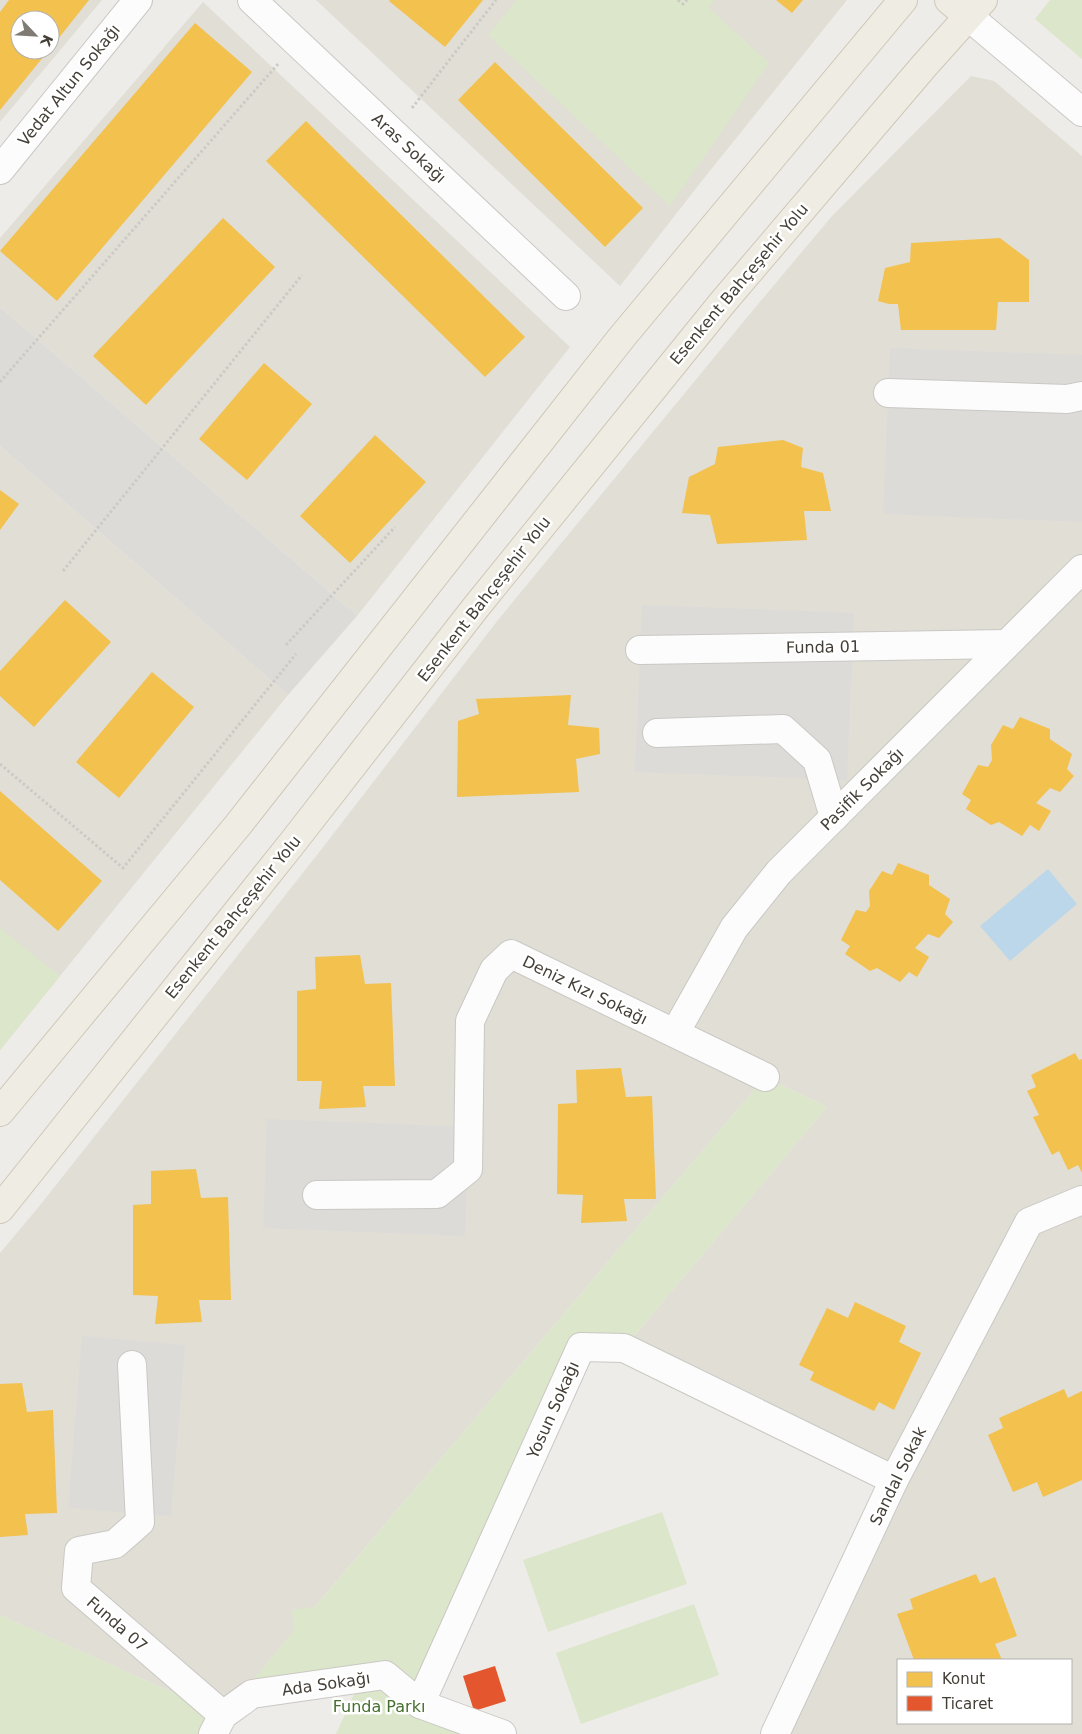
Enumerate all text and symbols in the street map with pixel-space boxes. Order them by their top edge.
north arrow [10,10,60,60]
street label: Vedat Altun Sokağı [14,20,124,150]
text: K [37,32,56,50]
street label: Aras Sokağı [368,109,450,187]
street label: Esenkent Bahçeşehir Yolu [666,200,812,368]
street label: Esenkent Bahçeşehir Yolu [414,513,554,685]
street label: Funda 01 [786,637,860,657]
street label: Pasifik Sokağı [817,744,907,834]
street label: Esenkent Bahçeşehir Yolu [161,832,305,1002]
street label: Deniz Kızı Sokağı [520,952,650,1028]
street label: Yosun Sokağı [523,1358,583,1463]
street label: Sandal Sokak [866,1423,930,1529]
street label: Funda 07 [83,1593,151,1655]
legend [897,1659,1072,1724]
street label: Ada Sokağı [281,1668,371,1700]
text: Konut [942,1670,985,1688]
text: Ticaret [941,1695,993,1713]
park label: Funda Parkı [333,1697,425,1716]

